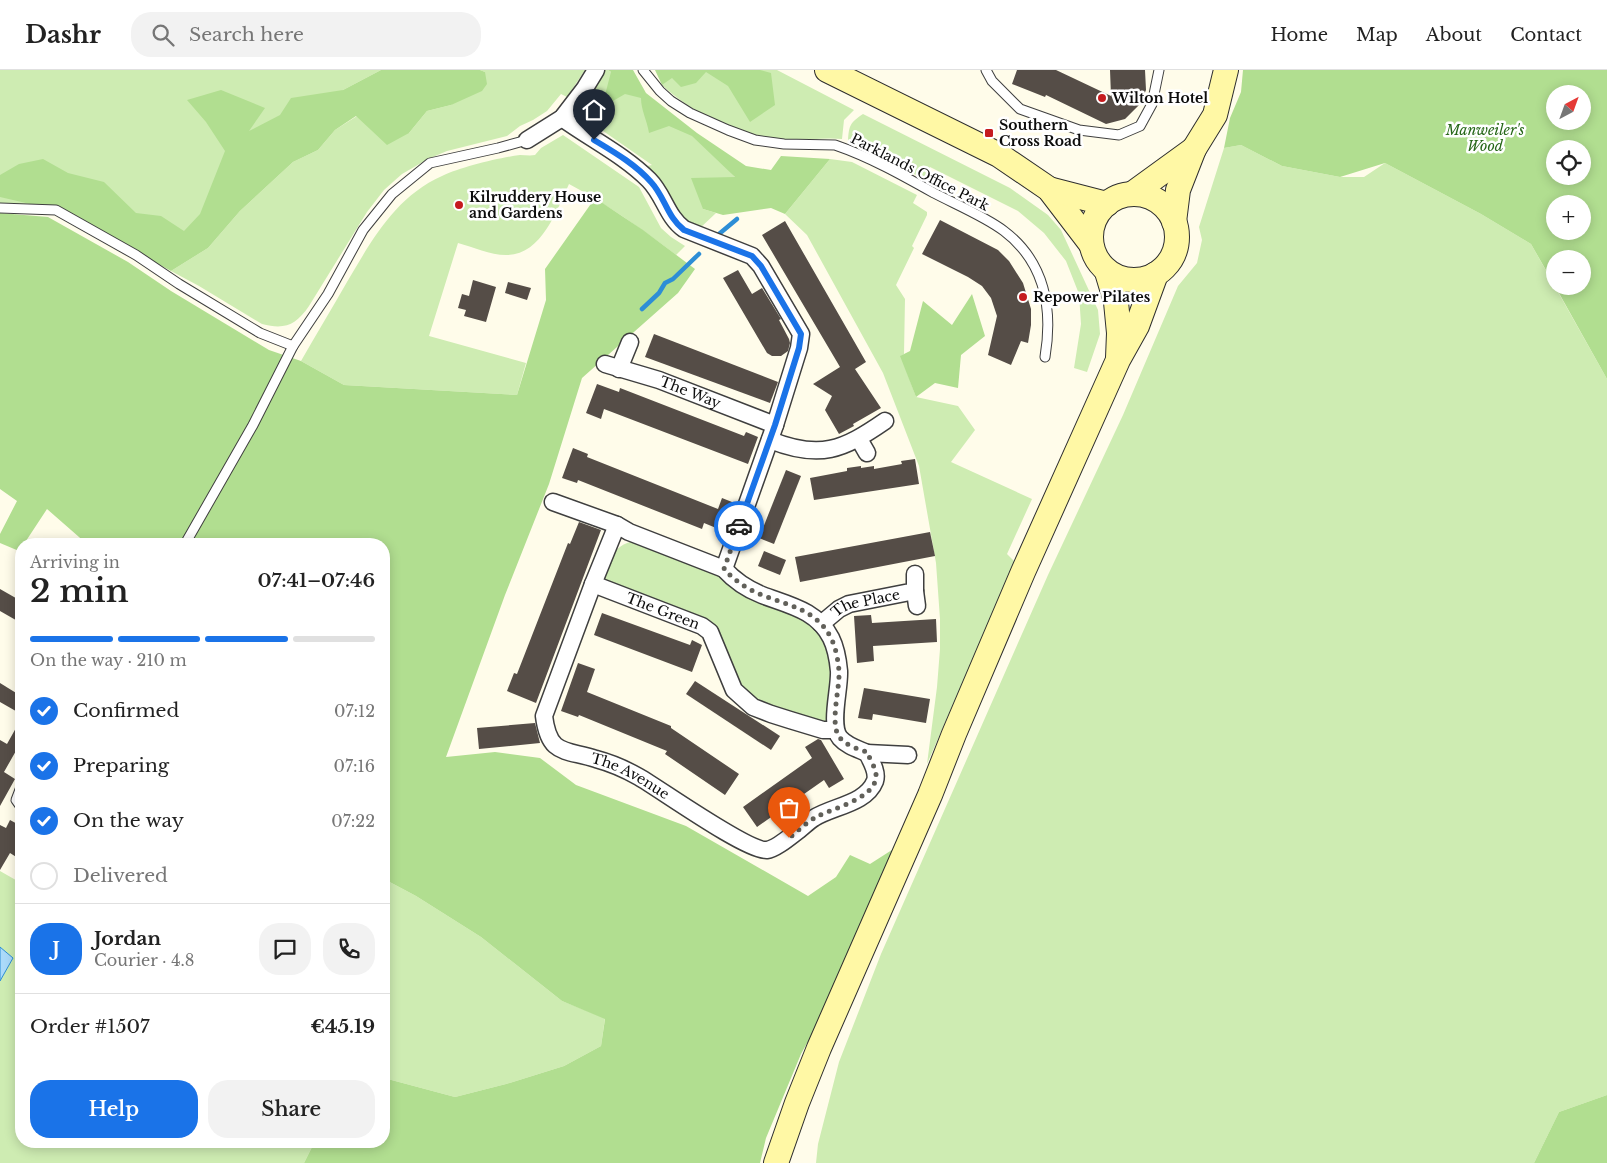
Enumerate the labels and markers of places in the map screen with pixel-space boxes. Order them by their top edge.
pin [573,89,615,140]
place label: Wilton Hotel [1111,89,1208,107]
marker: Wilton Hotel [1096,92,1108,104]
place label: Southern Cross Road [999,116,1082,150]
marker: Southern Cross Road [983,127,995,139]
place label: Kilruddery House and Gardens [469,188,601,222]
marker: Kilruddery House and Gardens [453,199,465,211]
place label: Repower Pilates [1033,288,1151,306]
marker: Repower Pilates [1017,291,1029,303]
pin [768,787,810,838]

